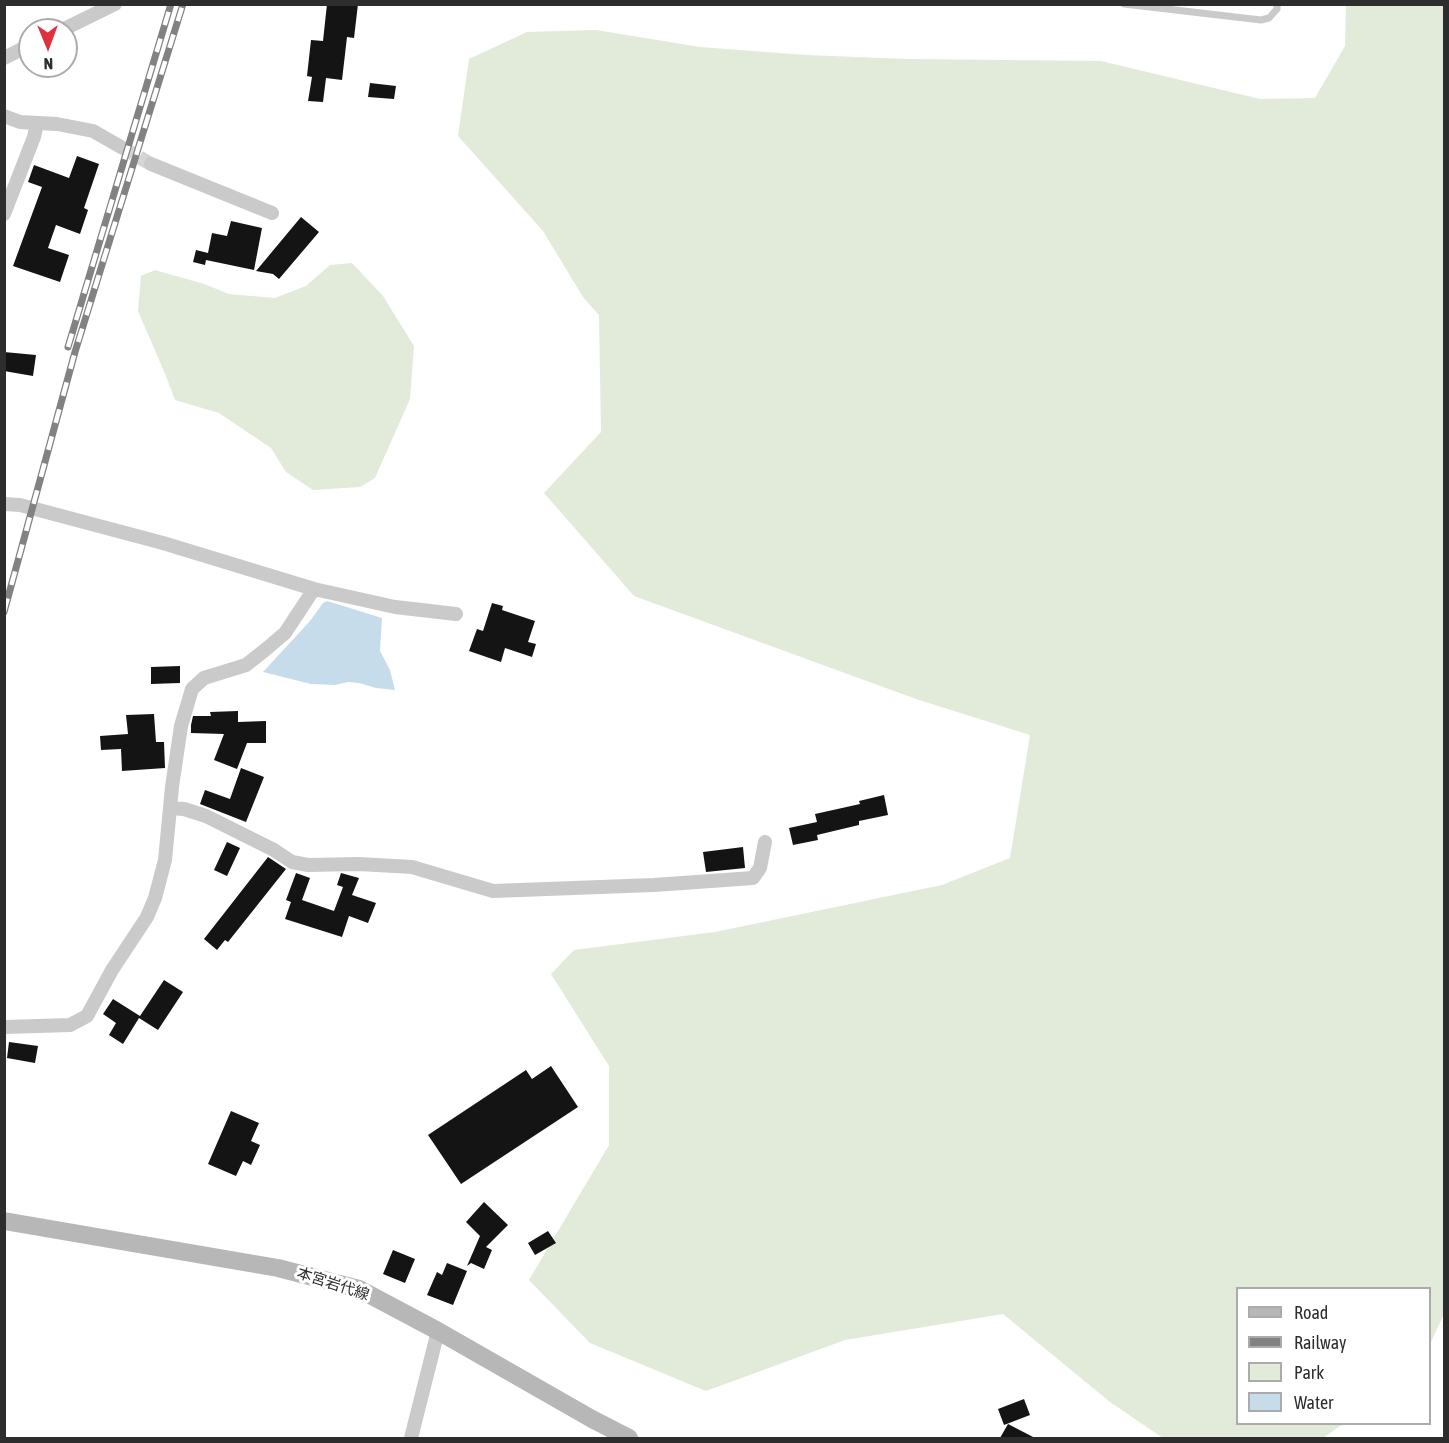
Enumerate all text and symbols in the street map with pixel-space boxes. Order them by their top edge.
north arrow [18,18,78,78]
text: N [43,55,53,73]
street label: 本宮岩代線 [295,1264,371,1304]
legend [1236,1287,1431,1425]
text: Road [1294,1302,1328,1323]
text: Railway [1294,1332,1346,1353]
text: Park [1294,1362,1324,1383]
text: Water [1294,1392,1333,1413]

